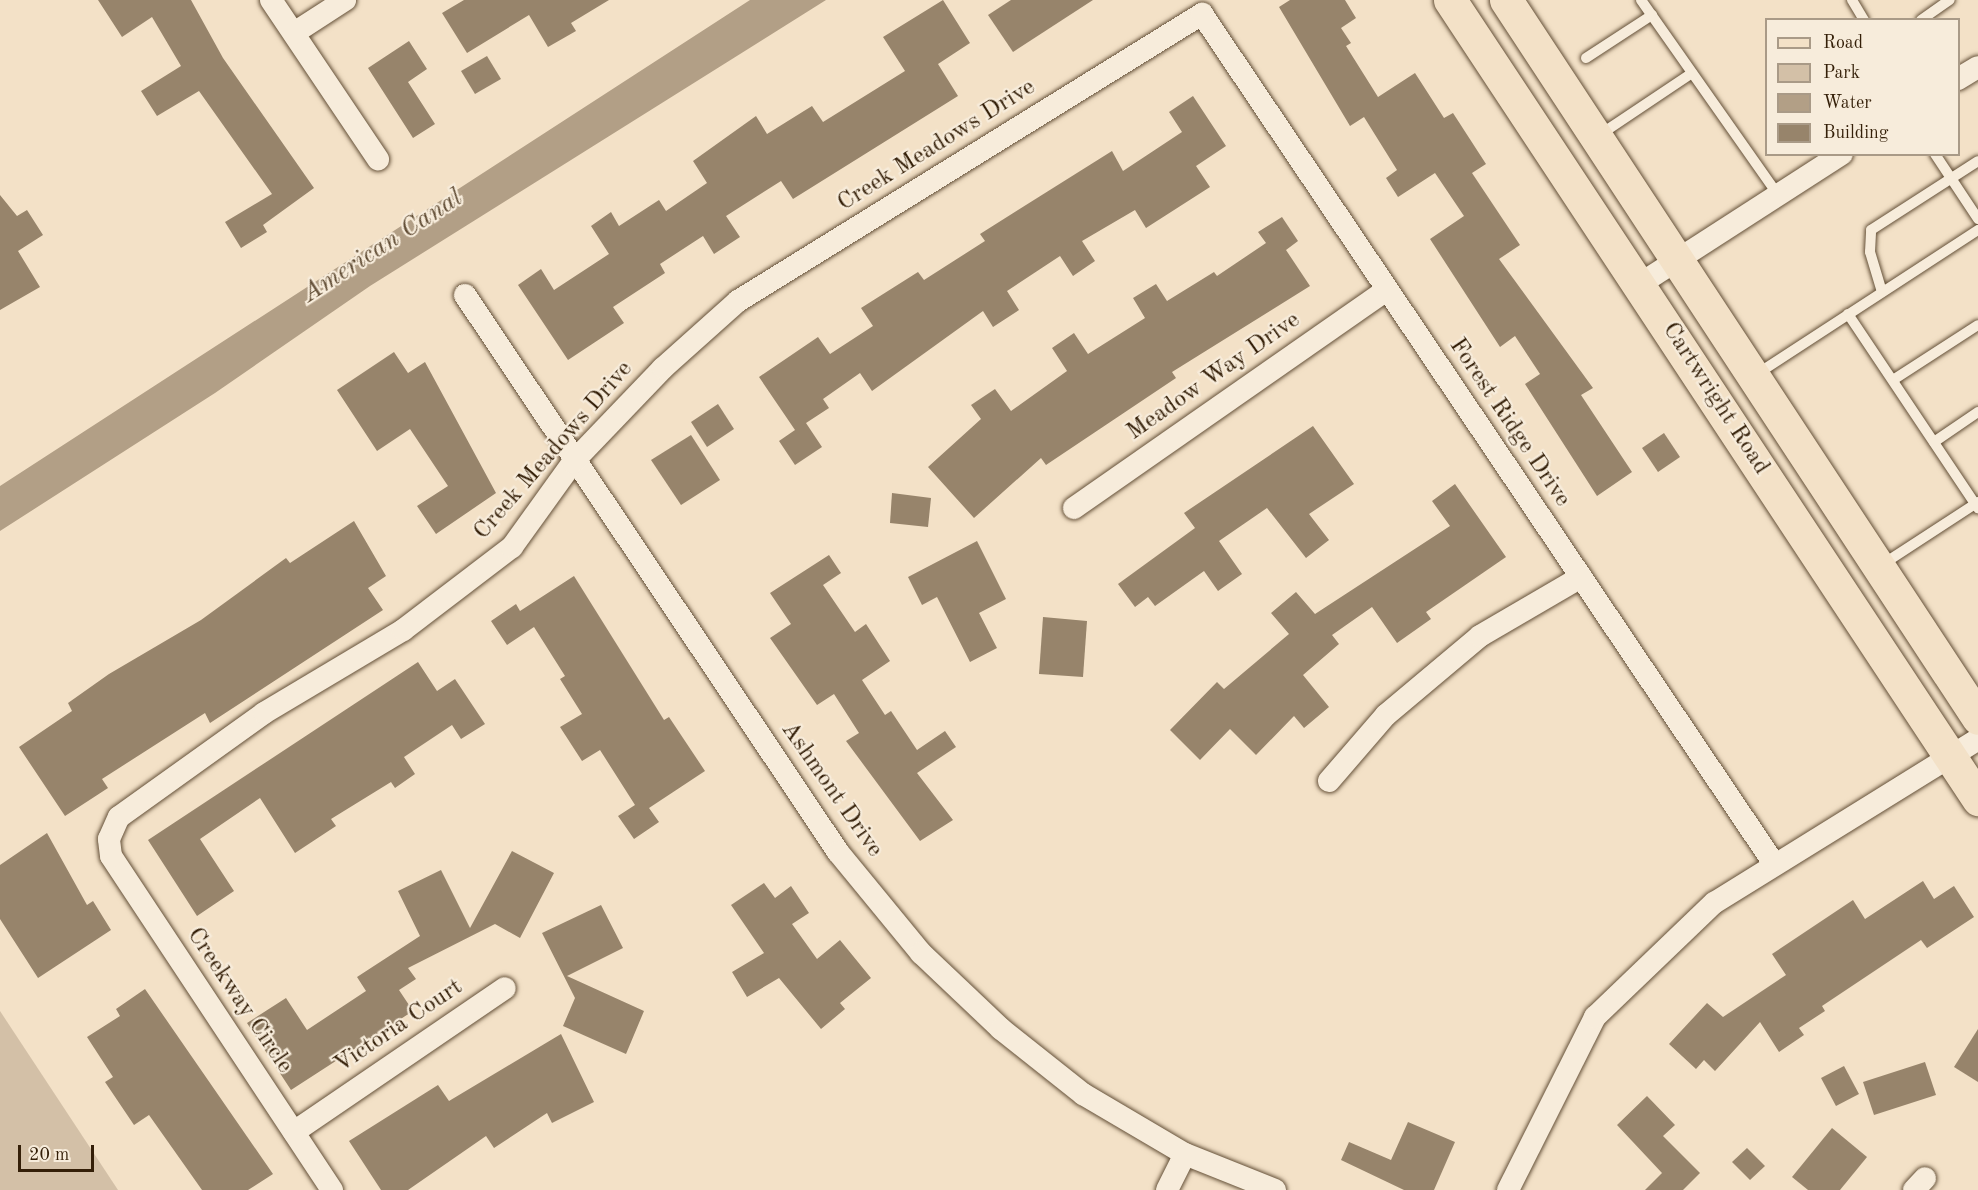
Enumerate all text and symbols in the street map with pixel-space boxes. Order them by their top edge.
legend [1765,18,1960,156]
text: Road [1823,34,1863,52]
text: Park [1823,64,1860,82]
street label: Creek Meadows Drive [833,73,1041,219]
text: Water [1823,94,1872,112]
text: Building [1823,124,1888,142]
water label: American Canal [297,183,469,311]
street label: Meadow Way Drive [1122,307,1306,447]
street label: Cartwright Road [1655,317,1775,481]
street label: Forest Ridge Drive [1442,333,1576,513]
street label: Creek Meadows Drive [468,356,640,546]
street label: Ashmont Drive [774,717,888,863]
street label: Creekway Circle [180,923,298,1079]
street label: Victoria Court [329,973,469,1081]
scale bar [21,1133,98,1171]
text: 20 m [29,1146,69,1164]

